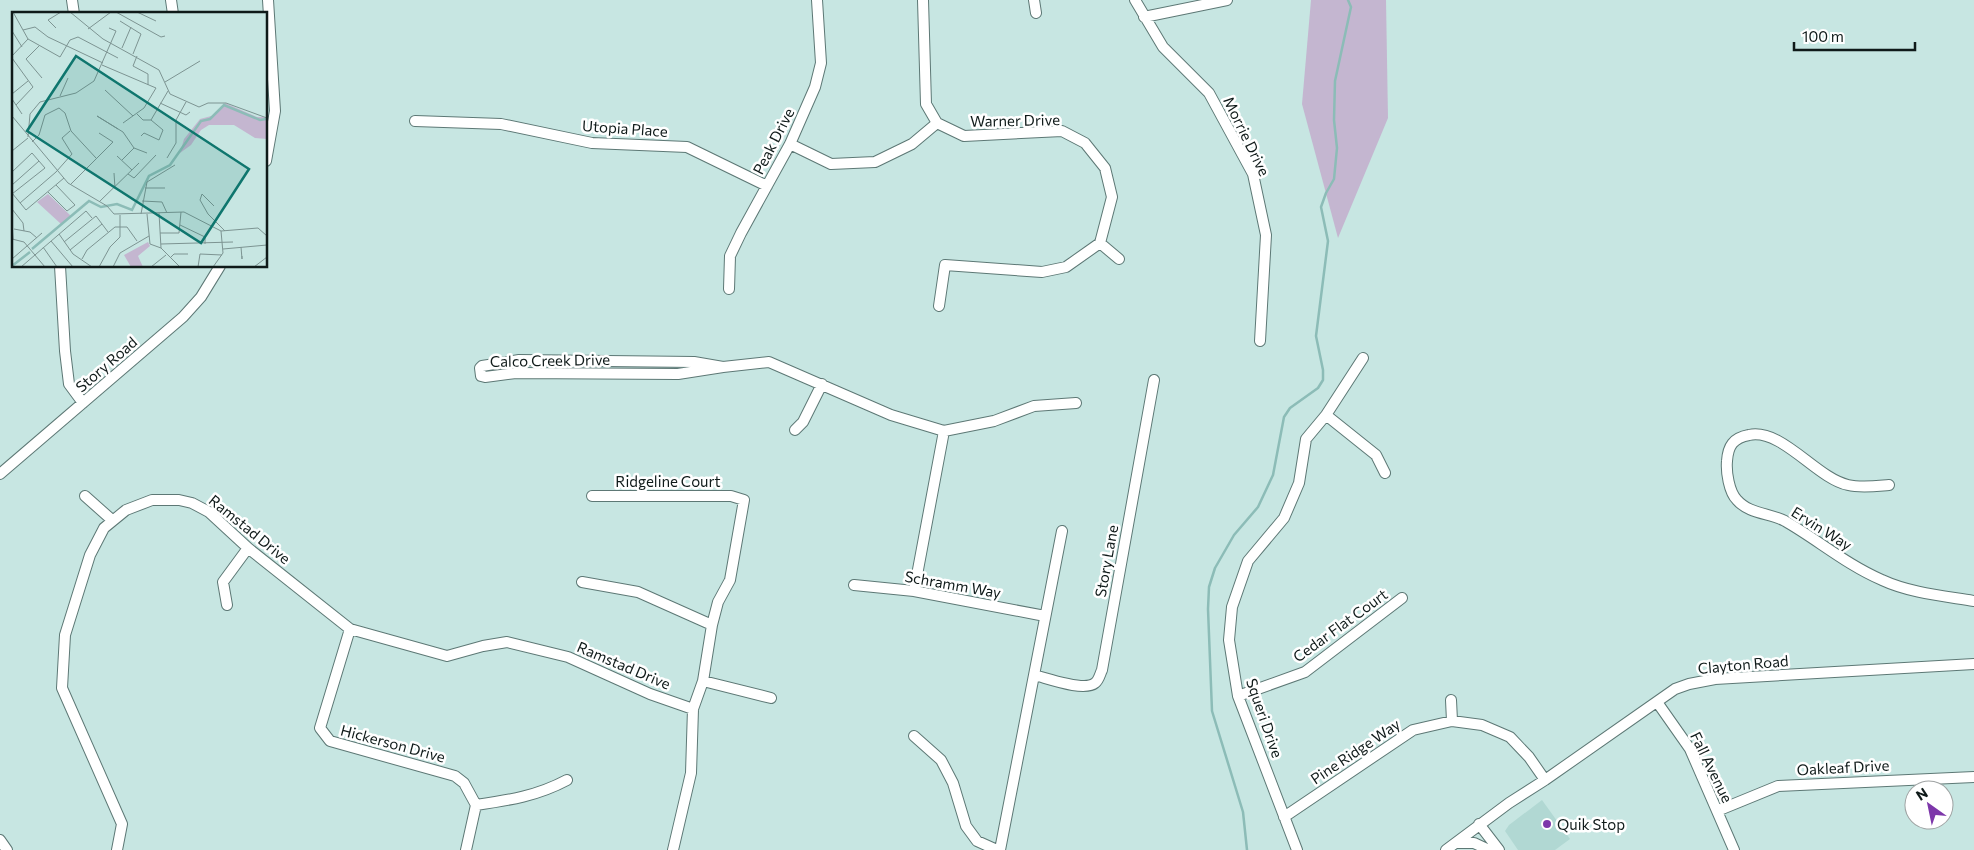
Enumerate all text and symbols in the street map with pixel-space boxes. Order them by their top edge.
inset map [12,12,268,268]
scale bar [1794,20,1915,52]
text: 100 m [1802,27,1844,45]
street label: Morrie Drive [1220,93,1274,179]
street label: Peak Drive [749,105,797,177]
street label: Warner Drive [970,110,1060,130]
street label: Utopia Place [582,116,669,140]
street label: Story Road [72,333,140,395]
street label: Calco Creek Drive [490,350,610,370]
street label: Ridgeline Court [615,472,721,490]
street label: Ramstad Drive [206,491,294,567]
street label: Ervin Way [1788,502,1856,554]
street label: Story Lane [1091,523,1121,599]
street label: Schramm Way [903,567,1003,601]
street label: Cedar Flat Court [1289,585,1391,665]
street label: Ramstad Drive [575,637,673,693]
street label: Clayton Road [1697,651,1789,677]
street label: Squeri Drive [1243,676,1287,760]
street label: Pine Ridge Way [1307,714,1403,788]
street label: Hickerson Drive [339,720,447,766]
street label: Fall Avenue [1687,729,1737,805]
street label: Oakleaf Drive [1796,756,1890,778]
north arrow [1904,780,1954,830]
text: N [1913,784,1931,804]
place label: Quik Stop [1557,815,1625,833]
marker: Quik Stop [1541,818,1553,830]

